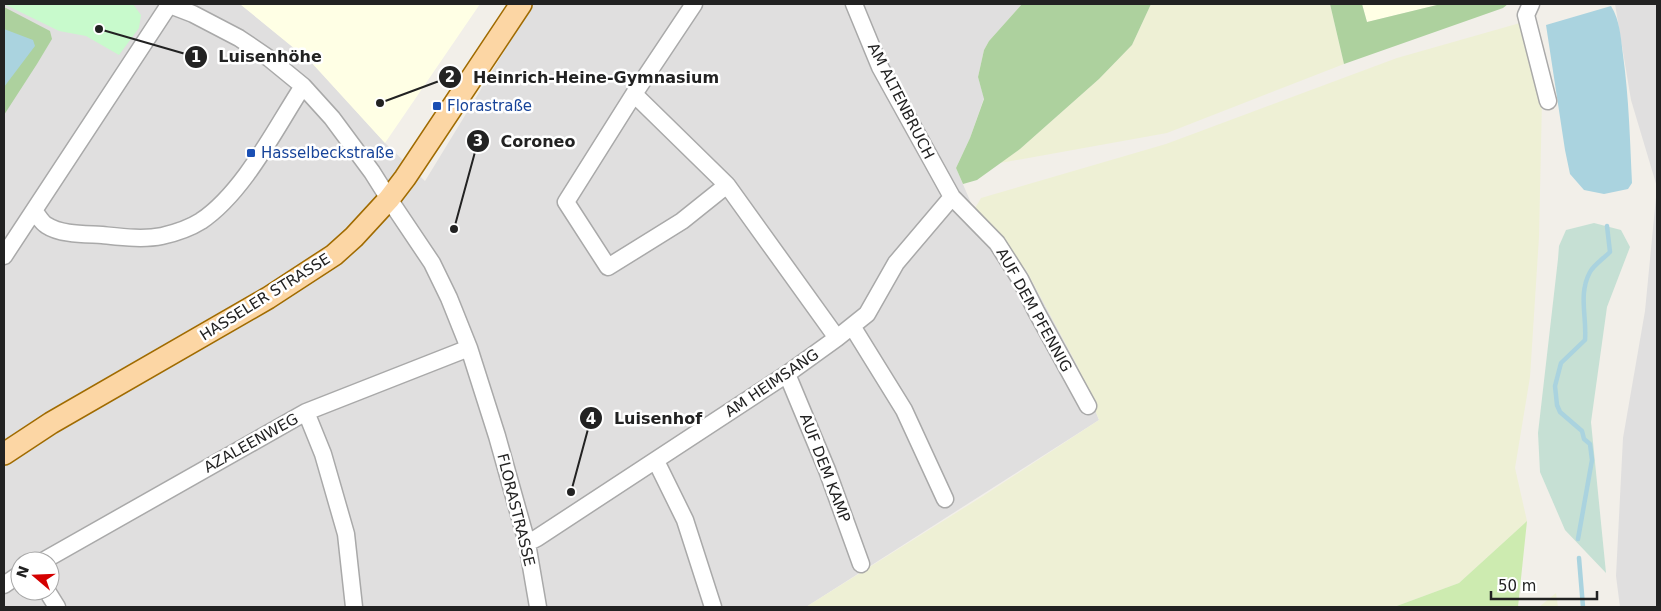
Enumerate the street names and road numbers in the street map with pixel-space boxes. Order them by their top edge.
street label: AM ALTENBRUCH [864,40,938,162]
street label: AUF DEM PFENNIG [992,245,1076,375]
street label: HASSELER STRASSE [196,250,334,344]
street label: AM HEIMSANG [722,345,822,421]
street label: AZALEENWEG [201,410,301,476]
street label: AUF DEM KAMP [796,411,854,525]
street label: FLORASTRASSE [493,452,539,568]

